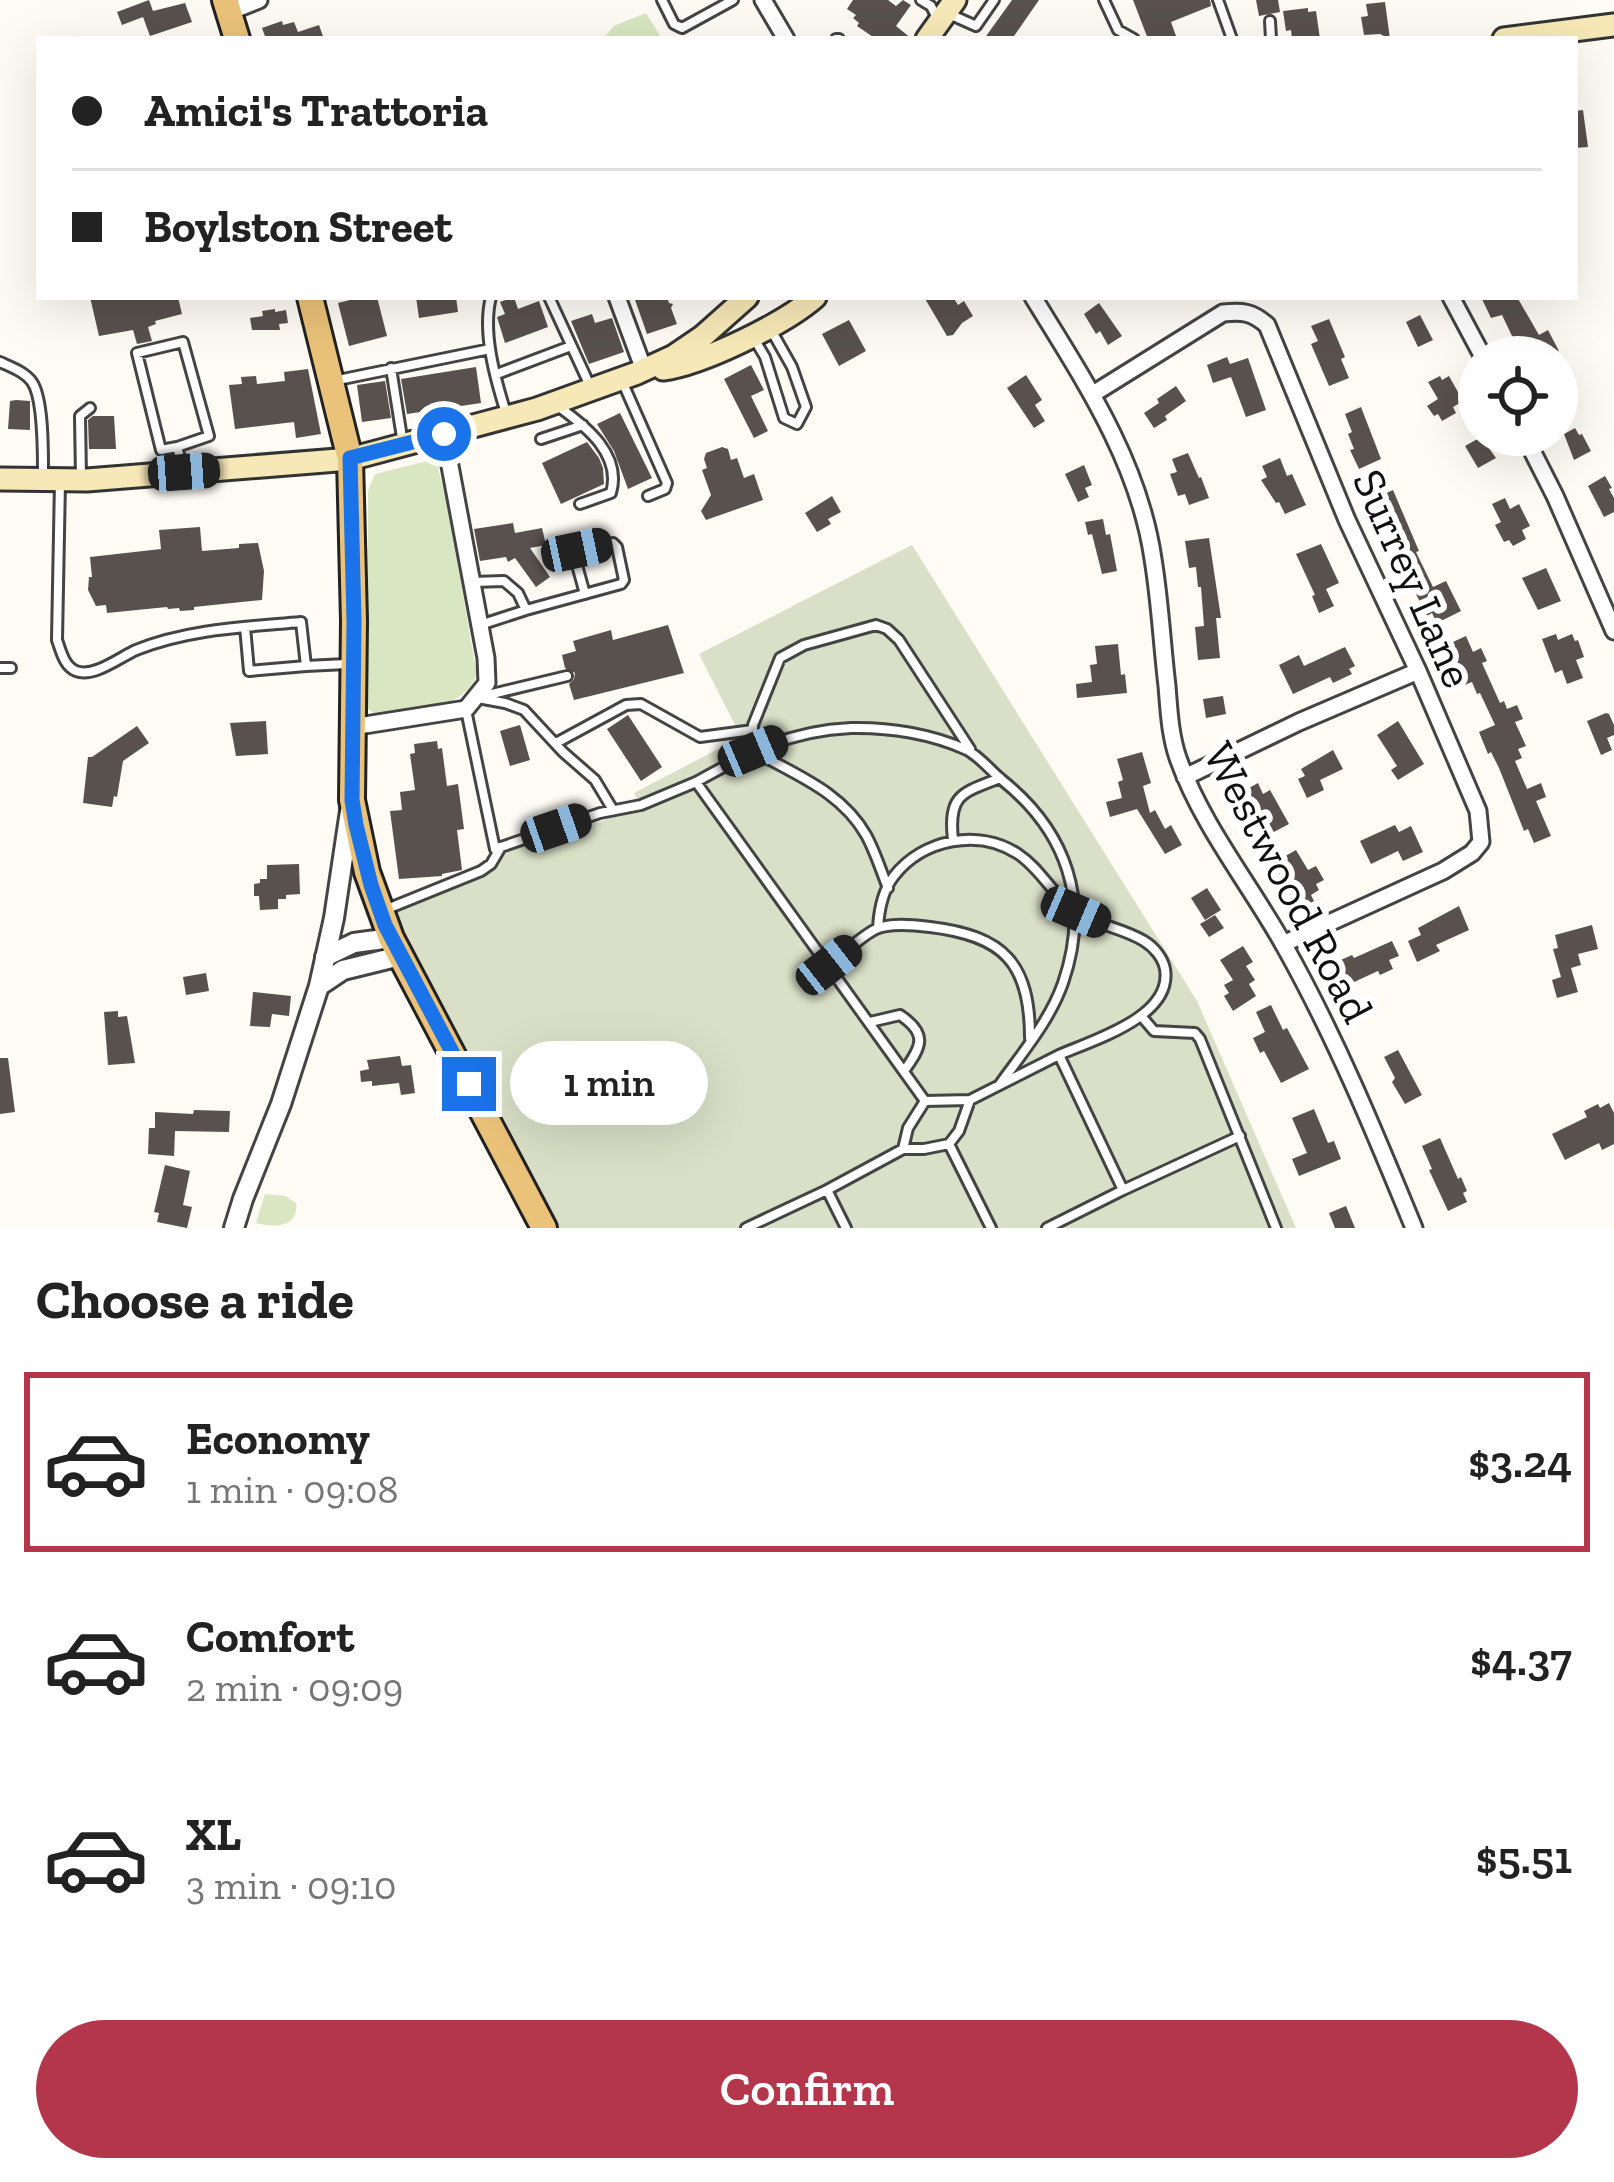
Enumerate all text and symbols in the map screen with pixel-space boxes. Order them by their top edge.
text: Amici's Trattoria [144,84,488,138]
text: Boylston Street [144,200,452,254]
map controls [1458,336,1578,456]
button: locate [1458,336,1578,456]
route start [417,407,471,461]
car [147,452,221,492]
street label: Surrey Lane [1341,461,1485,696]
car [538,525,616,575]
car [713,720,793,782]
street label: Westwood Road [1192,733,1385,1032]
car [516,799,596,857]
car [1036,881,1116,943]
car [790,929,868,1001]
callout: 1 min [511,1042,709,1126]
route end [442,1057,496,1111]
text: 1 min [563,1059,655,1106]
text: Choose a ride [36,1267,354,1332]
icon: car [42,1408,150,1516]
text: Economy [186,1412,370,1466]
text: $3.24 [1468,1435,1572,1489]
text: 1 min · 09:08 [186,1466,398,1513]
icon: car [42,1606,150,1714]
text: Comfort [186,1610,354,1664]
text: $4.37 [1470,1633,1572,1687]
text: 2 min · 09:09 [186,1664,403,1711]
icon: car [42,1804,150,1912]
text: XL [186,1808,241,1862]
text: $5.51 [1476,1831,1572,1885]
text: 3 min · 09:10 [186,1862,396,1909]
button: Confirm [36,2020,1578,2158]

